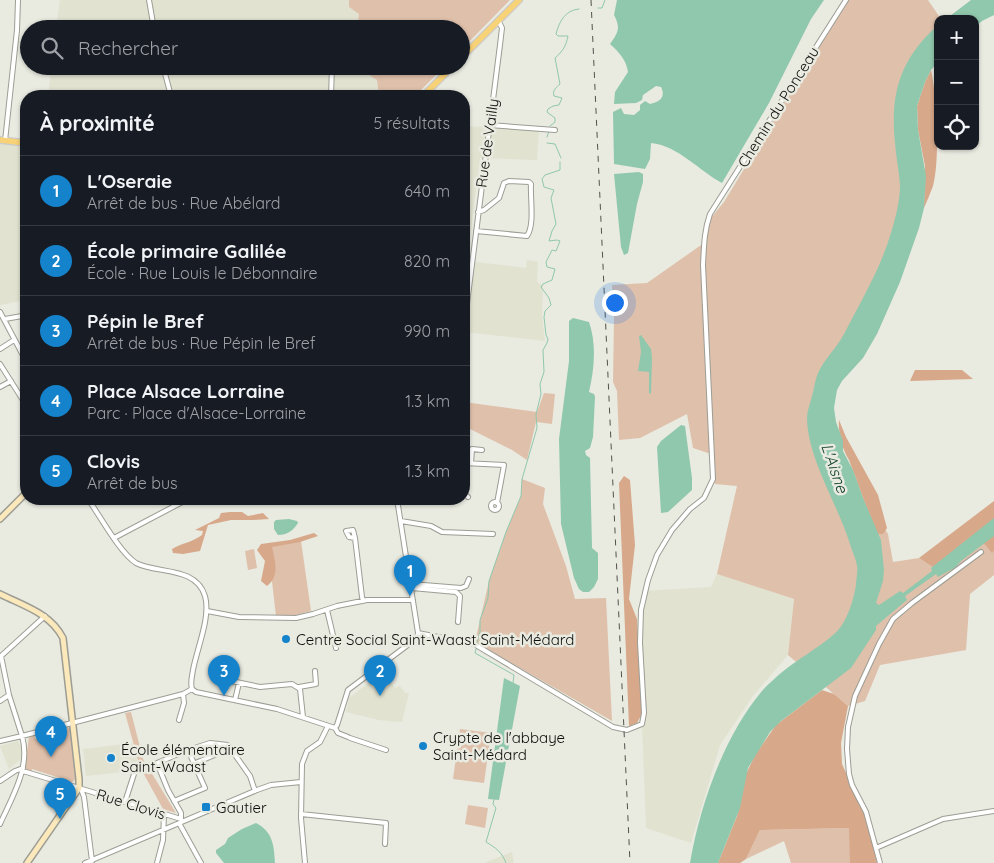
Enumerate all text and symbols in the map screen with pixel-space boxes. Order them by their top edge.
map controls [934,15,979,150]
button: + [934,15,979,60]
search box [20,20,470,75]
icon: search [38,34,66,62]
text: Rechercher [78,36,178,60]
street label: Chemin du Ponceau [733,43,823,171]
button: − [934,60,979,105]
street label: Rue de Vailly [471,97,503,189]
button: locate [934,105,979,150]
text: À proximité [40,110,155,136]
text: 5 résultats [373,113,450,133]
text: L'Oseraie [87,169,172,193]
text: 1 [53,181,59,201]
text: 640 m [404,181,450,201]
text: Arrêt de bus · Rue Abélard [87,193,280,213]
text: École primaire Galilée [87,239,286,263]
text: 2 [51,251,61,271]
text: 820 m [404,251,450,271]
text: École · Rue Louis le Débonnaire [87,263,318,283]
your location [602,290,628,316]
text: Pépin le Bref [87,309,204,333]
text: 3 [52,321,60,341]
text: 990 m [404,321,450,341]
text: Arrêt de bus · Rue Pépin le Bref [87,333,316,353]
text: Place Alsace Lorraine [87,379,285,403]
text: 4 [51,391,61,411]
text: 1.3 km [405,391,450,411]
text: Parc · Place d'Alsace-Lorraine [87,403,306,423]
water label: L'Aisne [817,441,853,496]
text: Clovis [87,449,140,473]
text: 5 [51,461,61,481]
text: 1.3 km [405,461,450,481]
text: Arrêt de bus [87,473,178,493]
pin: 1 [394,555,426,596]
place label: Centre Social Saint-Waast Saint-Médard [296,630,574,649]
marker: Centre Social Saint-Waast Saint-Médard [280,633,292,645]
pin: 3 [208,655,240,696]
pin: 2 [364,655,396,696]
pin: 4 [35,716,67,757]
place label: Crypte de l'abbaye Saint-Médard [433,728,565,764]
place label: École élémentaire Saint-Waast [121,740,245,776]
marker: Crypte de l'abbaye Saint-Médard [417,740,429,752]
marker: École élémentaire Saint-Waast [105,752,117,764]
pin: 5 [44,778,76,819]
street label: Rue Clovis [94,784,168,824]
place label: Gautier [216,798,267,817]
marker: Gautier [200,801,212,813]

